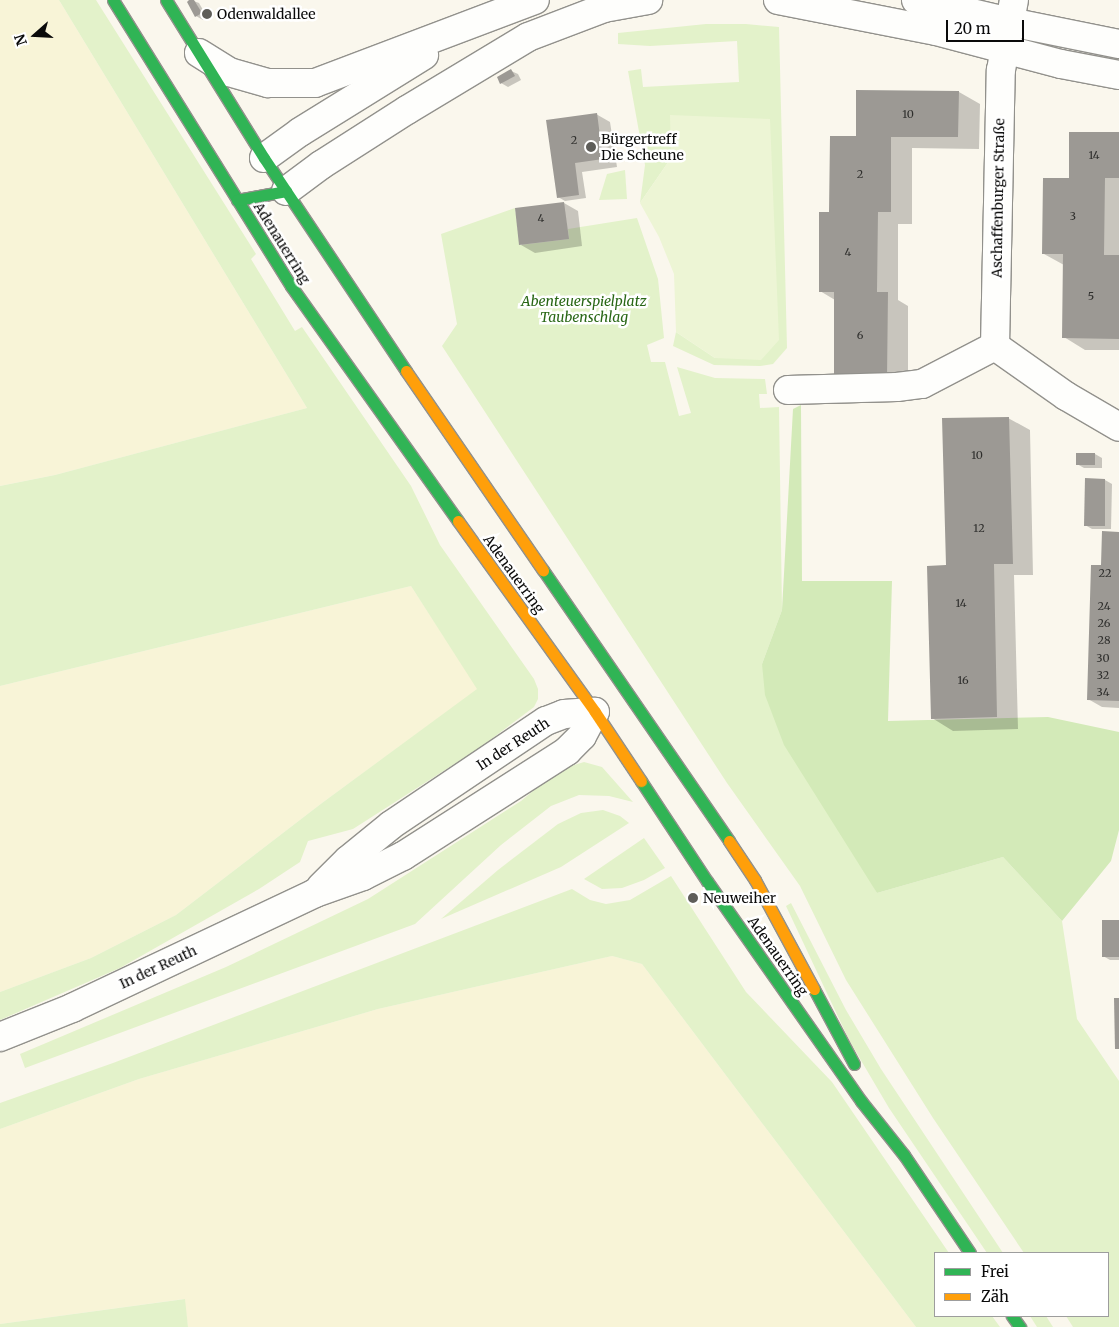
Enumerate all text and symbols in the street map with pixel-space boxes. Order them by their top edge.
place label: Odenwaldallee [217,6,316,22]
marker: Odenwaldallee [201,8,213,20]
north arrow [10,10,60,60]
scale bar [949,10,1026,42]
text: 20 m [954,19,991,38]
text: N [11,32,31,48]
house number: 10 [902,107,914,121]
street label: Aschaffenburger Straße [988,118,1008,278]
place label: Bürgertreff Die Scheune [601,131,684,164]
house number: 2 [571,133,577,147]
marker: Bürgertreff Die Scheune [585,141,597,153]
house number: 14 [1088,148,1100,162]
house number: 2 [857,167,863,181]
street label: Adenauerring [250,199,314,287]
house number: 3 [1070,209,1076,223]
house number: 4 [538,211,544,225]
house number: 4 [845,245,851,259]
house number: 5 [1088,289,1094,303]
park label: Abenteuerspielplatz Taubenschlag [521,293,647,326]
house number: 6 [857,328,863,342]
house number: 10 [971,448,983,462]
house number: 12 [973,521,985,535]
street label: Adenauerring [480,531,548,617]
house number: 22 [1099,566,1111,580]
house number: 14 [955,596,967,610]
house number: 24 [1098,599,1110,613]
house number: 26 [1098,616,1110,630]
house number: 28 [1098,633,1110,647]
house number: 30 [1096,651,1110,665]
house number: 32 [1097,668,1109,682]
house number: 16 [957,673,969,687]
house number: 34 [1097,685,1109,699]
street label: In der Reuth [474,714,552,774]
place label: Neuweiher [703,890,776,906]
marker: Neuweiher [687,892,699,904]
street label: Adenauerring [744,913,812,999]
street label: In der Reuth [117,942,199,992]
legend [934,1252,1109,1317]
text: Frei [981,1262,1009,1281]
text: Zäh [981,1287,1009,1306]

